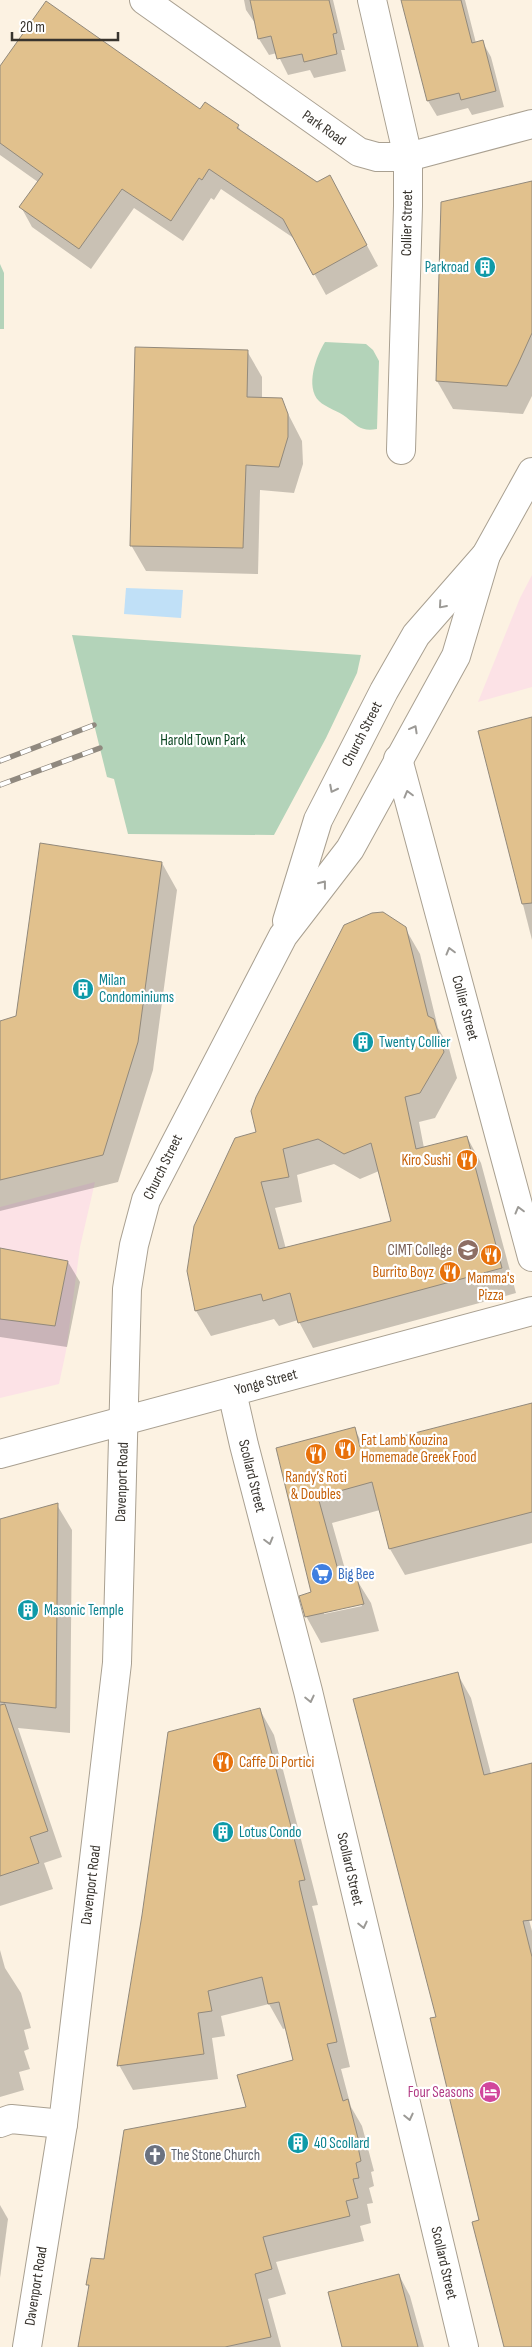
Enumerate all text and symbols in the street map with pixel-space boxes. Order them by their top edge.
scale bar [12,10,119,42]
text: 20 m [20,18,45,37]
street label: Park Road [298,106,350,150]
street label: Collier Street [397,189,417,256]
building icon: Parkroad [473,255,497,279]
place label: Parkroad [425,258,469,277]
one-way arrow [440,599,448,608]
street label: Church Street [338,698,387,770]
one-way arrow [408,726,418,735]
park label: Harold Town Park [160,731,246,750]
one-way arrow [329,784,339,793]
one-way arrow [403,790,414,799]
one-way arrow [317,880,326,890]
one-way arrow [445,948,455,956]
place label: Milan Condominiums [99,971,174,1007]
street label: Collier Street [447,973,483,1043]
building icon: Milan Condominiums [71,977,95,1001]
building icon: Twenty Collier [351,1030,375,1054]
place label: Twenty Collier [379,1033,451,1052]
street label: Church Street [139,1131,187,1203]
restaurant icon: Kiro Sushi [455,1148,479,1172]
place label: Kiro Sushi [401,1151,451,1170]
one-way arrow [515,1206,525,1214]
school or university icon: CIMT College [456,1238,480,1262]
place label: CIMT College [387,1241,452,1260]
restaurant icon: Mamma's Pizza [479,1243,503,1267]
restaurant icon: Burrito Boyz [438,1260,462,1284]
place label: Burrito Boyz [373,1263,435,1282]
place label: Mamma's Pizza [467,1269,515,1305]
street label: Yonge Street [233,1364,300,1399]
place label: Fat Lamb Kouzina Homemade Greek Food [361,1431,477,1467]
restaurant icon: Fat Lamb Kouzina Homemade Greek Food [333,1437,357,1461]
street label: Scollard Street [234,1438,270,1515]
street label: Davenport Road [111,1442,133,1522]
restaurant icon: Randy’s Roti & Doubles [304,1442,328,1466]
place label: Randy’s Roti & Doubles [285,1468,347,1504]
one-way arrow [263,1537,274,1546]
supermarket icon: Big Bee [310,1562,334,1586]
place label: Big Bee [338,1565,375,1584]
building icon: Masonic Temple [16,1598,40,1622]
place label: Masonic Temple [44,1601,124,1620]
one-way arrow [304,1694,315,1703]
restaurant icon: Caffe Di Portici [211,1750,235,1774]
place label: Caffe Di Portici [239,1753,314,1772]
building icon: Lotus Condo [211,1820,235,1844]
place label: Lotus Condo [239,1823,302,1842]
street label: Scollard Street [332,1831,368,1908]
street label: Davenport Road [77,1844,105,1926]
one-way arrow [357,1920,368,1929]
hotel icon: Four Seasons [478,2080,502,2104]
place label: Four Seasons [408,2083,474,2102]
one-way arrow [403,2113,414,2122]
building icon: 40 Scollard [286,2131,310,2155]
place label: 40 Scollard [314,2134,370,2153]
church icon: The Stone Church [143,2143,167,2167]
place label: The Stone Church [171,2146,260,2165]
street label: Scollard Street [426,2225,462,2302]
street label: Davenport Road [20,2245,52,2327]

